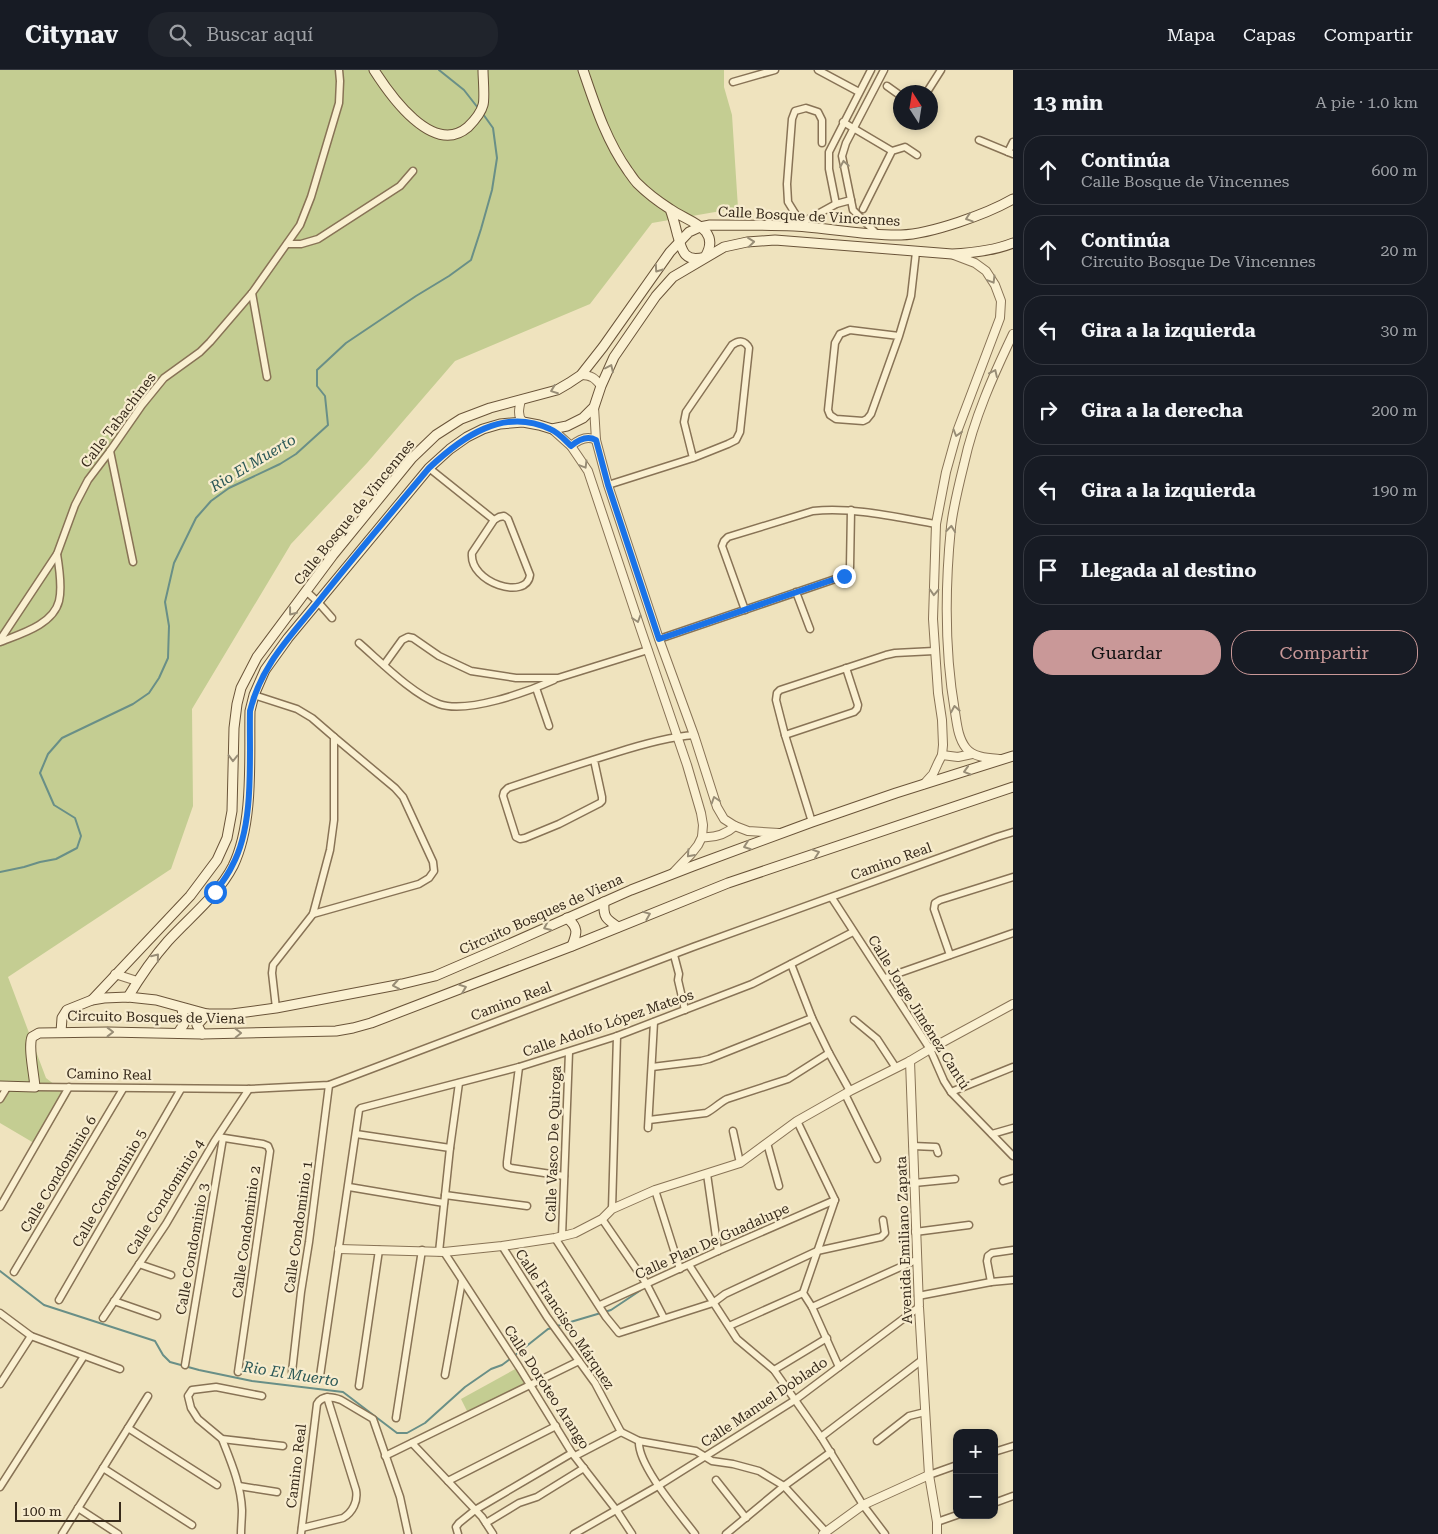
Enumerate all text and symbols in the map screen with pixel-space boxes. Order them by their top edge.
search box [148,12,498,57]
text: Citynav [25,21,118,49]
icon: search [166,21,194,49]
text: Buscar aquí [206,23,313,46]
text: Mapa [1167,24,1215,45]
text: Capas [1243,24,1296,45]
text: Compartir [1324,24,1413,45]
north arrow [893,85,938,130]
text: 13 min [1033,91,1103,115]
text: A pie · 1.0 km [1315,93,1418,112]
text: Continúa [1081,149,1170,172]
icon: ahead [1034,156,1062,184]
one-way arrow [839,160,849,169]
text: 600 m [1371,161,1417,180]
text: Calle Bosque de Vincennes [1081,172,1289,191]
street label: Calle Bosque de Vincennes [718,203,901,229]
one-way arrow [965,212,973,222]
text: Continúa [1081,229,1170,252]
icon: ahead [1034,236,1062,264]
one-way arrow [747,237,755,248]
text: 20 m [1380,241,1417,260]
text: Circuito Bosque De Vincennes [1081,252,1316,271]
one-way arrow [655,263,663,272]
one-way arrow [985,274,995,283]
icon: left [1034,316,1062,344]
text: Gira a la izquierda [1081,319,1256,342]
text: 30 m [1380,321,1417,340]
one-way arrow [603,364,613,373]
street label: Calle Tabachines [77,369,159,471]
one-way arrow [988,369,999,378]
one-way arrow [550,385,558,395]
icon: right [1034,396,1062,424]
text: Gira a la derecha [1081,399,1243,422]
text: 200 m [1371,401,1417,420]
one-way arrow [953,428,963,436]
water label: Rio El Muerto [206,430,299,496]
street label: Calle Bosque de Vincennes [290,436,418,588]
one-way arrow [577,460,587,469]
icon: left [1034,476,1062,504]
text: Gira a la izquierda [1081,479,1256,502]
text: 190 m [1371,481,1417,500]
one-way arrow [945,525,956,533]
icon: arrive [1034,556,1062,584]
text: Llegada al destino [1081,559,1257,582]
route end [833,565,856,588]
one-way arrow [929,589,940,597]
one-way arrow [289,606,297,615]
one-way arrow [631,614,641,622]
button: Guardar [1033,630,1221,675]
button: Compartir [1231,630,1418,675]
one-way arrow [950,704,960,713]
one-way arrow [228,754,239,762]
one-way arrow [963,765,971,775]
one-way arrow [710,796,720,804]
street label: Camino Real [848,839,934,883]
one-way arrow [743,840,751,850]
one-way arrow [687,849,696,858]
one-way arrow [811,849,820,859]
street label: Circuito Bosques de Viena [457,870,626,957]
route start [204,881,227,904]
one-way arrow [642,911,651,922]
one-way arrow [543,921,552,931]
street label: Calle Jorge Jiménez Cantú [865,932,973,1092]
one-way arrow [150,954,158,963]
street label: Camino Real [468,978,554,1024]
one-way arrow [392,979,401,990]
one-way arrow [459,984,467,994]
street label: Calle Adolfo López Mateos [520,986,696,1060]
street label: Circuito Bosques de Viena [67,1007,245,1027]
one-way arrow [106,1027,114,1037]
one-way arrow [235,1028,243,1038]
street label: Camino Real [66,1065,152,1083]
street label: Calle Vasco De Quiroga [542,1065,564,1222]
street label: Calle Condominio 6 [17,1113,99,1235]
street label: Calle Condominio 5 [69,1126,149,1250]
street label: Calle Condominio 4 [123,1136,207,1258]
street label: Avenida Emiliano Zapata [893,1155,915,1324]
street label: Calle Condominio 1 [281,1160,315,1294]
street label: Calle Condominio 2 [229,1165,263,1299]
street label: Calle Condominio 3 [173,1182,211,1316]
street label: Calle Plan De Guadalupe [633,1200,792,1282]
street label: Calle Francisco Márquez [512,1246,618,1392]
street label: Calle Doroteo Arango [501,1322,593,1452]
street label: Calle Manuel Doblado [698,1354,830,1450]
water label: Rio El Muerto [241,1357,340,1390]
street label: Camino Real [283,1422,309,1509]
map controls [953,1429,998,1519]
button: + [953,1429,998,1474]
button: − [953,1474,998,1519]
scale bar [15,1499,121,1522]
text: 100 m [22,1503,62,1519]

